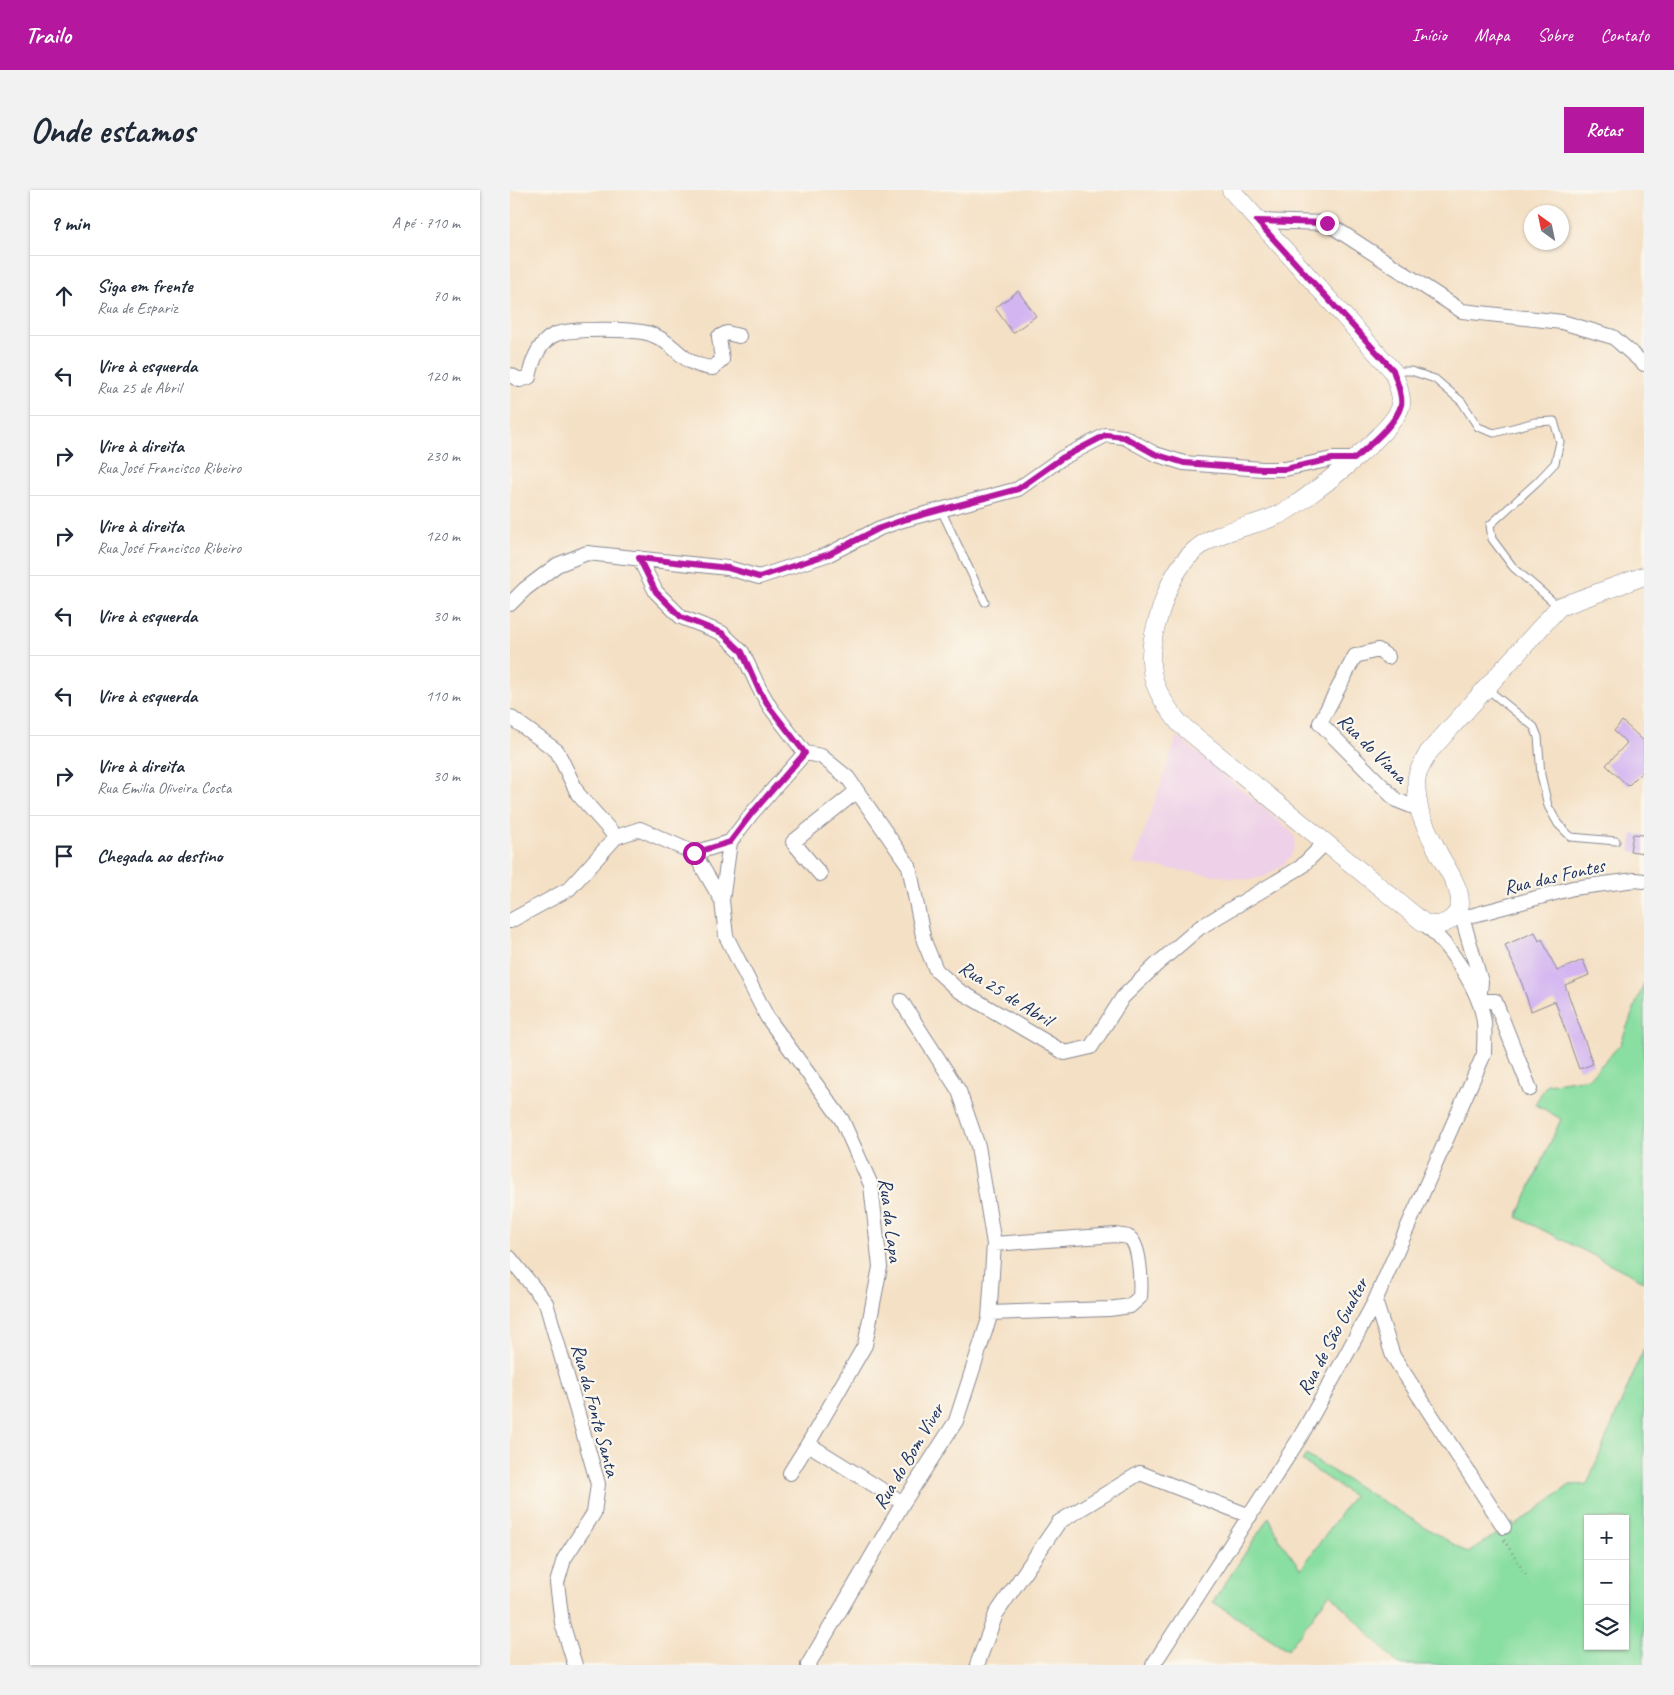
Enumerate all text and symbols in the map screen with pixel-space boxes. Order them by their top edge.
text: Trailo [25,20,71,50]
text: Início [1412,24,1447,46]
text: Mapa [1475,24,1509,46]
text: Sobre [1537,24,1573,46]
text: Contato [1601,24,1649,46]
button: Rotas [1564,107,1644,153]
text: Onde estamos [30,108,195,153]
north arrow [1524,205,1569,250]
text: 9 min [50,210,90,236]
route end [1316,212,1339,235]
text: A pé · 710 m [392,213,460,233]
text: Siga em frente [97,274,193,298]
icon: ahead [50,282,78,310]
text: 70 m [433,286,460,306]
text: Rua de Espariz [97,298,177,318]
text: Vire à esquerda [97,354,197,378]
icon: left [50,362,78,390]
text: 120 m [426,366,460,386]
text: Rua 25 de Abril [97,378,181,398]
text: Vire à direita [97,434,184,458]
icon: right [50,442,78,470]
text: 230 m [426,446,460,466]
text: Rua José Francisco Ribeiro [97,458,241,478]
text: Vire à direita [97,514,184,538]
icon: right [50,522,78,550]
text: 120 m [426,526,460,546]
text: Rua José Francisco Ribeiro [97,538,241,558]
icon: left [50,602,78,630]
text: Vire à esquerda [97,604,197,628]
text: 30 m [433,606,460,626]
icon: left [50,682,78,710]
text: Vire à esquerda [97,684,197,708]
text: 110 m [426,686,460,706]
street label: Rua do Viana [1332,708,1414,790]
text: Vire à direita [97,754,184,778]
icon: right [50,762,78,790]
text: 30 m [433,766,460,786]
text: Rua Emilia Oliveira Costa [97,778,231,798]
icon: arrive [50,842,78,870]
route start [683,842,706,865]
text: Chegada ao destino [97,844,223,868]
street label: Rua das Fontes [1501,852,1609,900]
street label: Rua 25 de Abril [954,955,1060,1034]
street label: Rua da Lapa [873,1177,908,1265]
street label: Rua de São Gualter [1291,1272,1375,1399]
street label: Rua da Fonte Santa [566,1341,626,1480]
street label: Rua do Bom Viver [867,1397,951,1514]
map controls [1584,1515,1629,1650]
button: + [1584,1515,1629,1560]
button: − [1584,1560,1629,1605]
button: layers [1584,1605,1629,1650]

